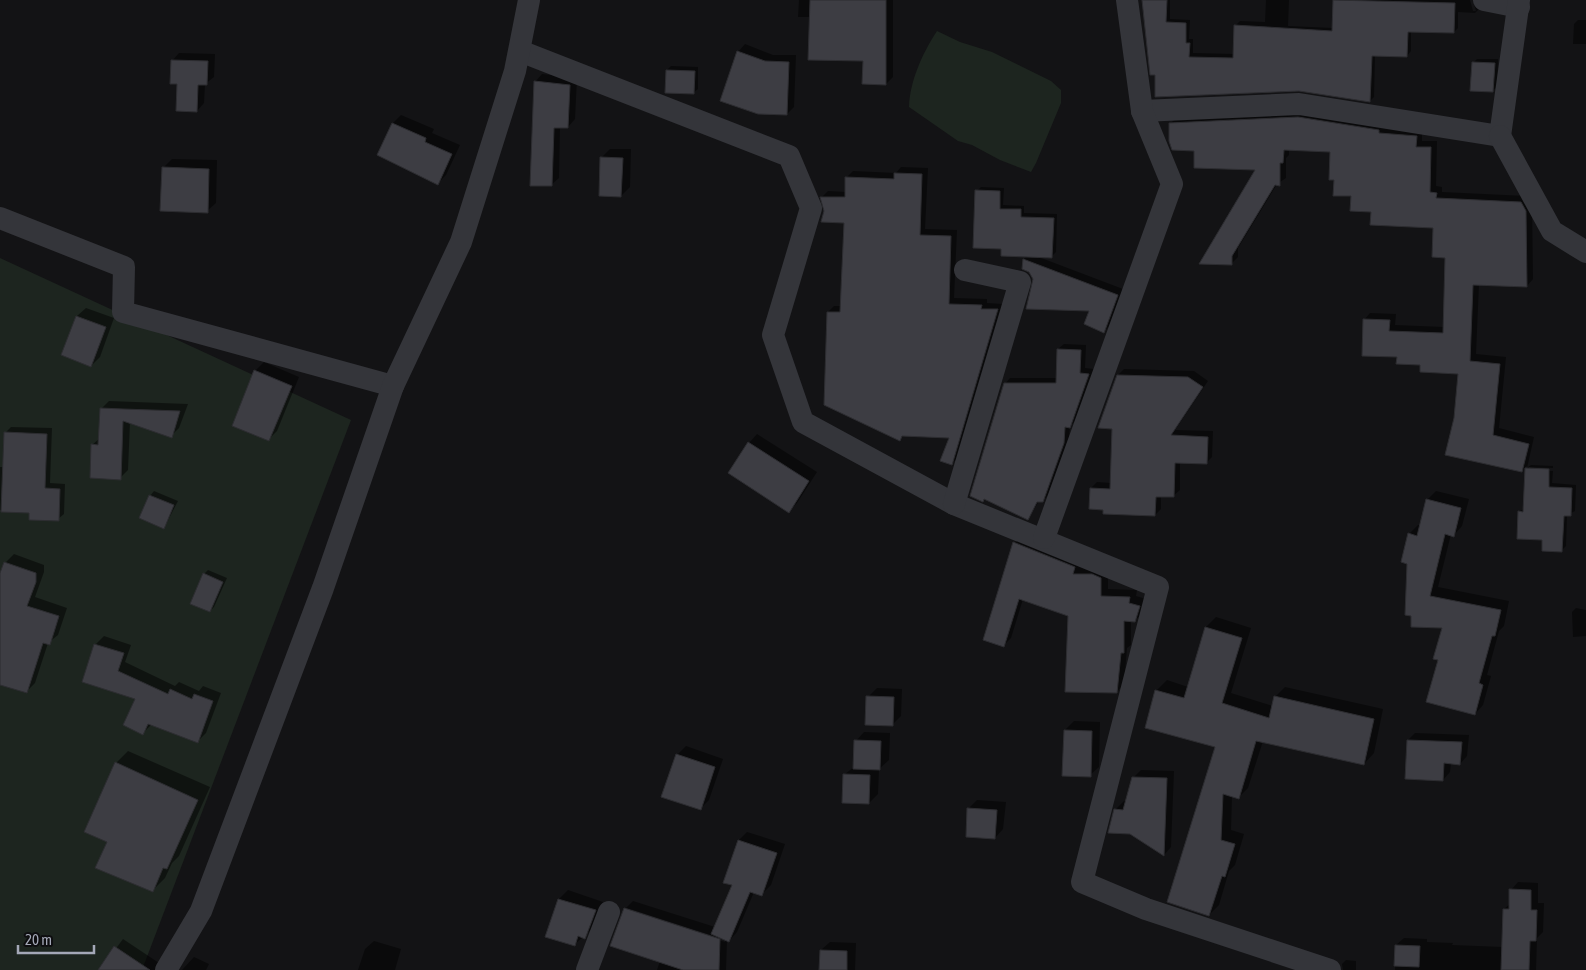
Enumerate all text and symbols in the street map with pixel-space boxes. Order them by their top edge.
scale bar [18,922,94,954]
text: 20 m [25,931,52,948]

